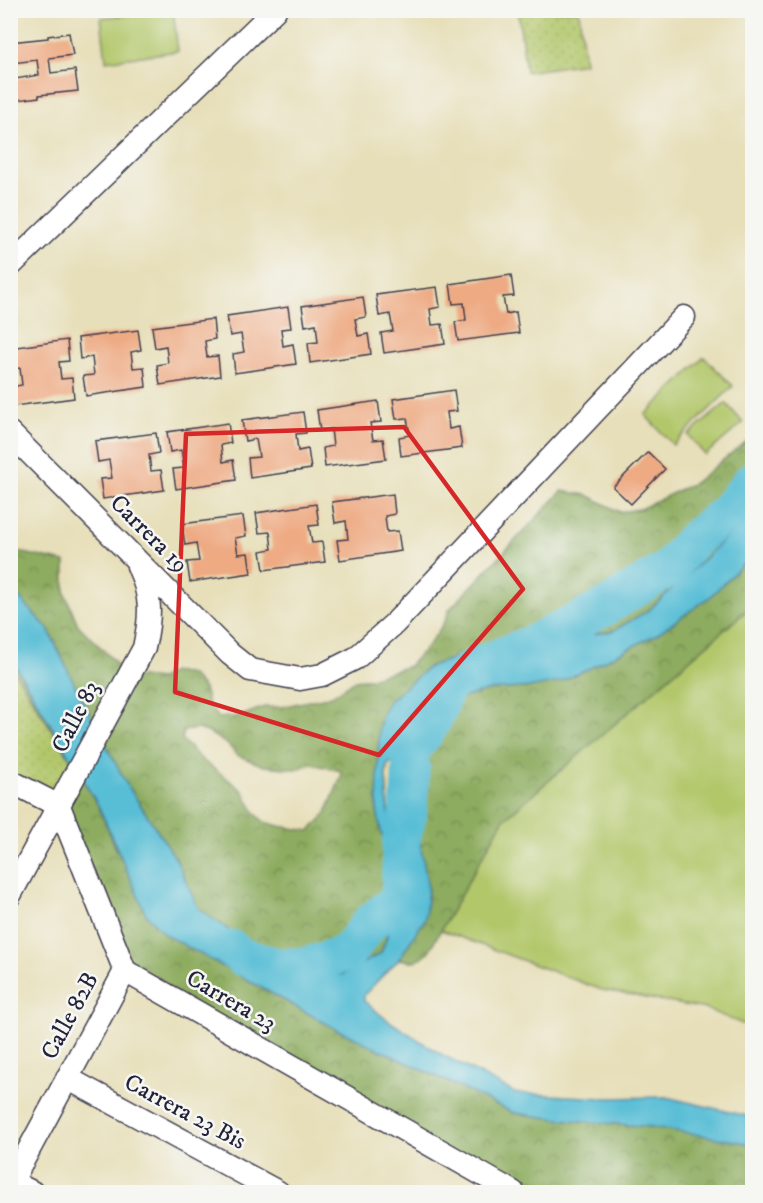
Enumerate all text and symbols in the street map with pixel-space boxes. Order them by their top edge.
street label: Carrera 19 [103,488,195,580]
street label: Calle 83 [45,676,107,758]
street label: Carrera 23 [181,963,281,1039]
street label: Calle 82B [35,967,105,1065]
street label: Carrera 23 Bis [119,1067,251,1157]

